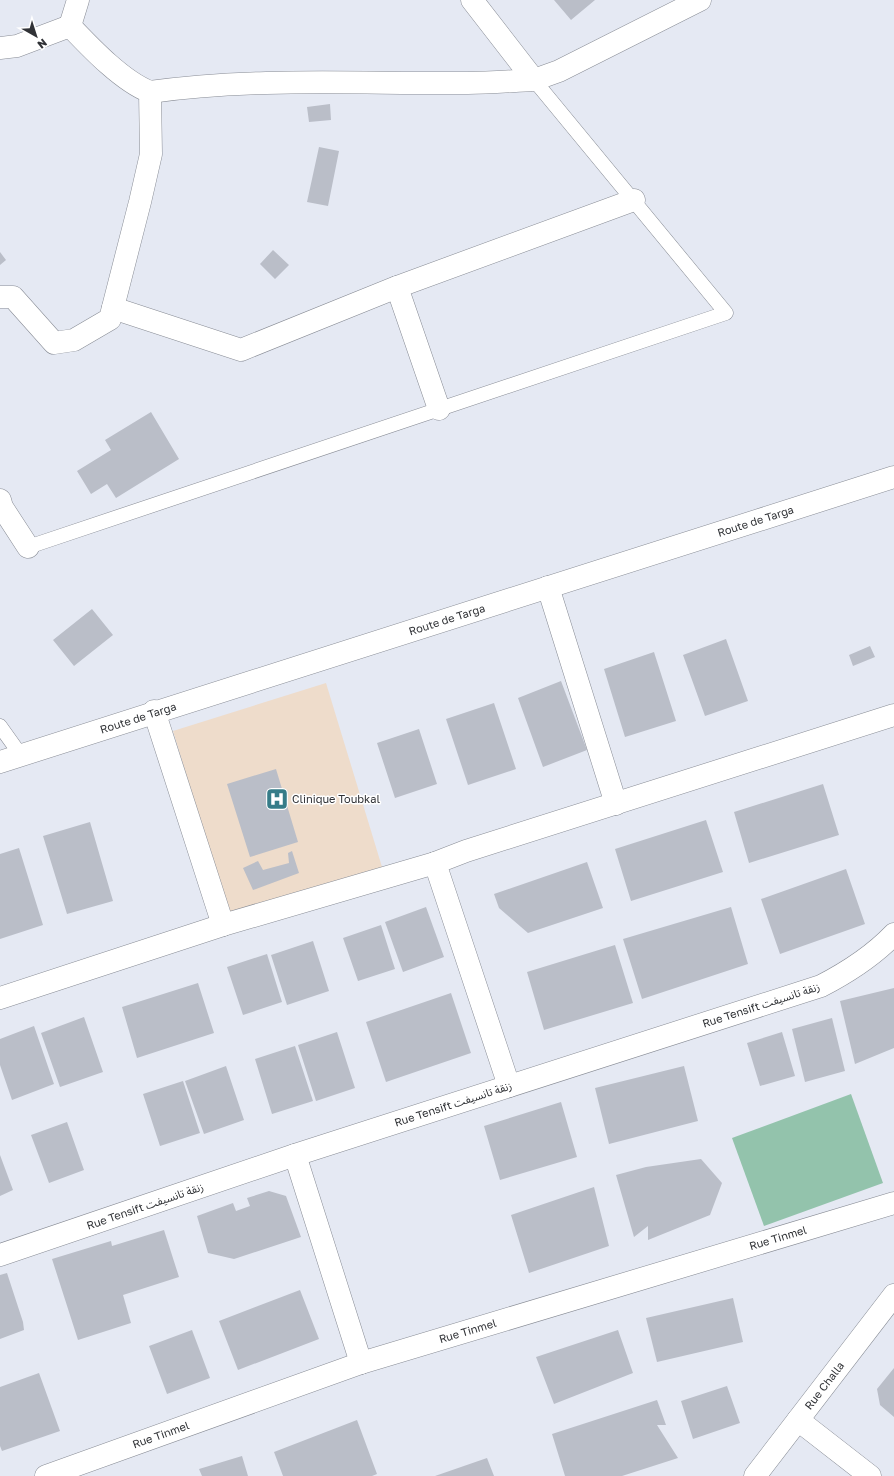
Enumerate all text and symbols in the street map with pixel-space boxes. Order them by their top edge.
north arrow [16,16,56,56]
text: N [35,36,50,52]
street label: Route de Targa [716,502,795,539]
street label: Route de Targa [407,601,486,637]
street label: Route de Targa [98,699,178,736]
hospital icon: Clinique Toubkal [264,786,290,812]
place label: Clinique Toubkal [292,792,380,805]
street label: Rue Tensift زنقة تانسيفت [701,979,822,1031]
street label: Rue Tensift زنقة تانسيفت [393,1078,514,1130]
street label: Rue Tensift زنقة تانسيفت [85,1179,205,1233]
street label: Rue Tinmel [748,1222,809,1252]
street label: Rue Tinmel [437,1316,498,1345]
street label: Rue Challa [802,1359,846,1412]
street label: Rue Tinmel [131,1418,191,1450]

